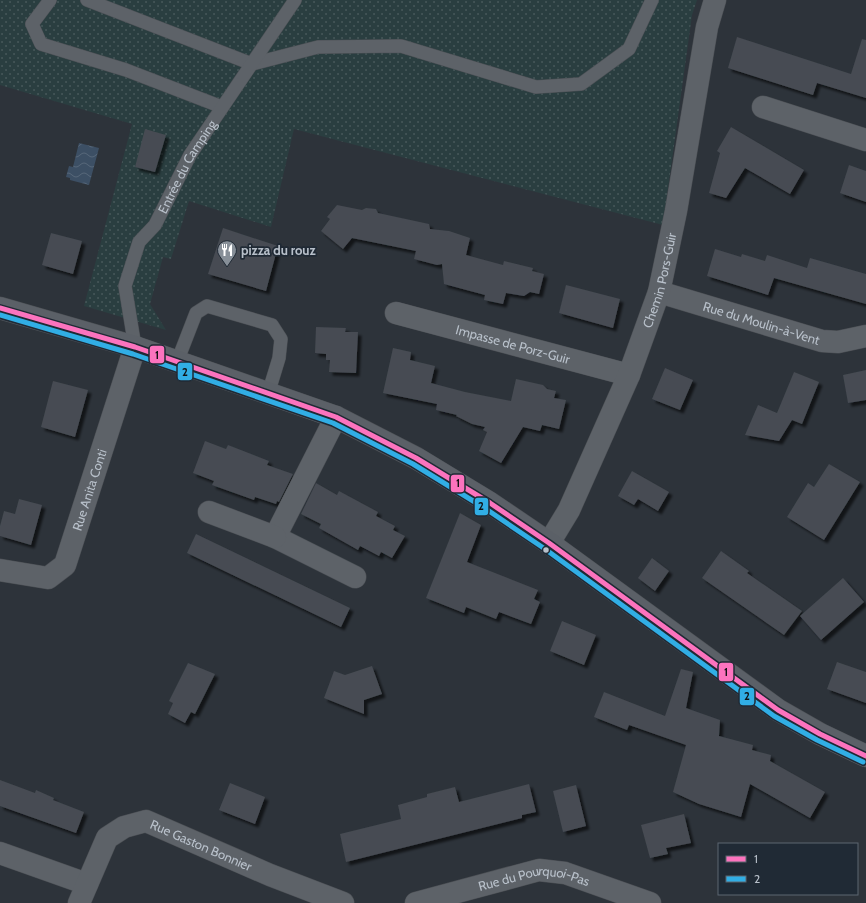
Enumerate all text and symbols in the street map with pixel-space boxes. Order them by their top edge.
street label: Entrée du Camping [154,116,220,216]
street label: Chemin Pors-Guir [639,230,679,330]
restaurant icon: pizza du rouz [216,239,238,267]
place label: pizza du rouz [241,242,316,258]
street label: Rue du Moulin-à-Vent [701,298,822,348]
street label: Impasse de Porz-Guir [454,321,573,367]
line badge: 1 [149,345,165,364]
text: 1 [155,348,159,362]
line badge: 2 [177,362,193,381]
text: 2 [182,365,188,379]
street label: Rue Anita Conti [69,447,110,533]
line badge: 1 [450,474,465,493]
text: 1 [456,476,460,490]
line badge: 2 [474,497,489,516]
text: 2 [478,499,484,513]
unlabelled marker [541,545,551,555]
line badge: 1 [718,662,734,682]
text: 1 [724,665,728,679]
line badge: 2 [739,687,755,706]
text: 2 [744,689,750,703]
street label: Rue Gaston Bonnier [148,816,255,875]
legend [718,843,858,895]
text: 1 [754,851,758,866]
street label: Rue du Pourquoi-Pas [476,862,593,894]
text: 2 [754,871,760,886]

